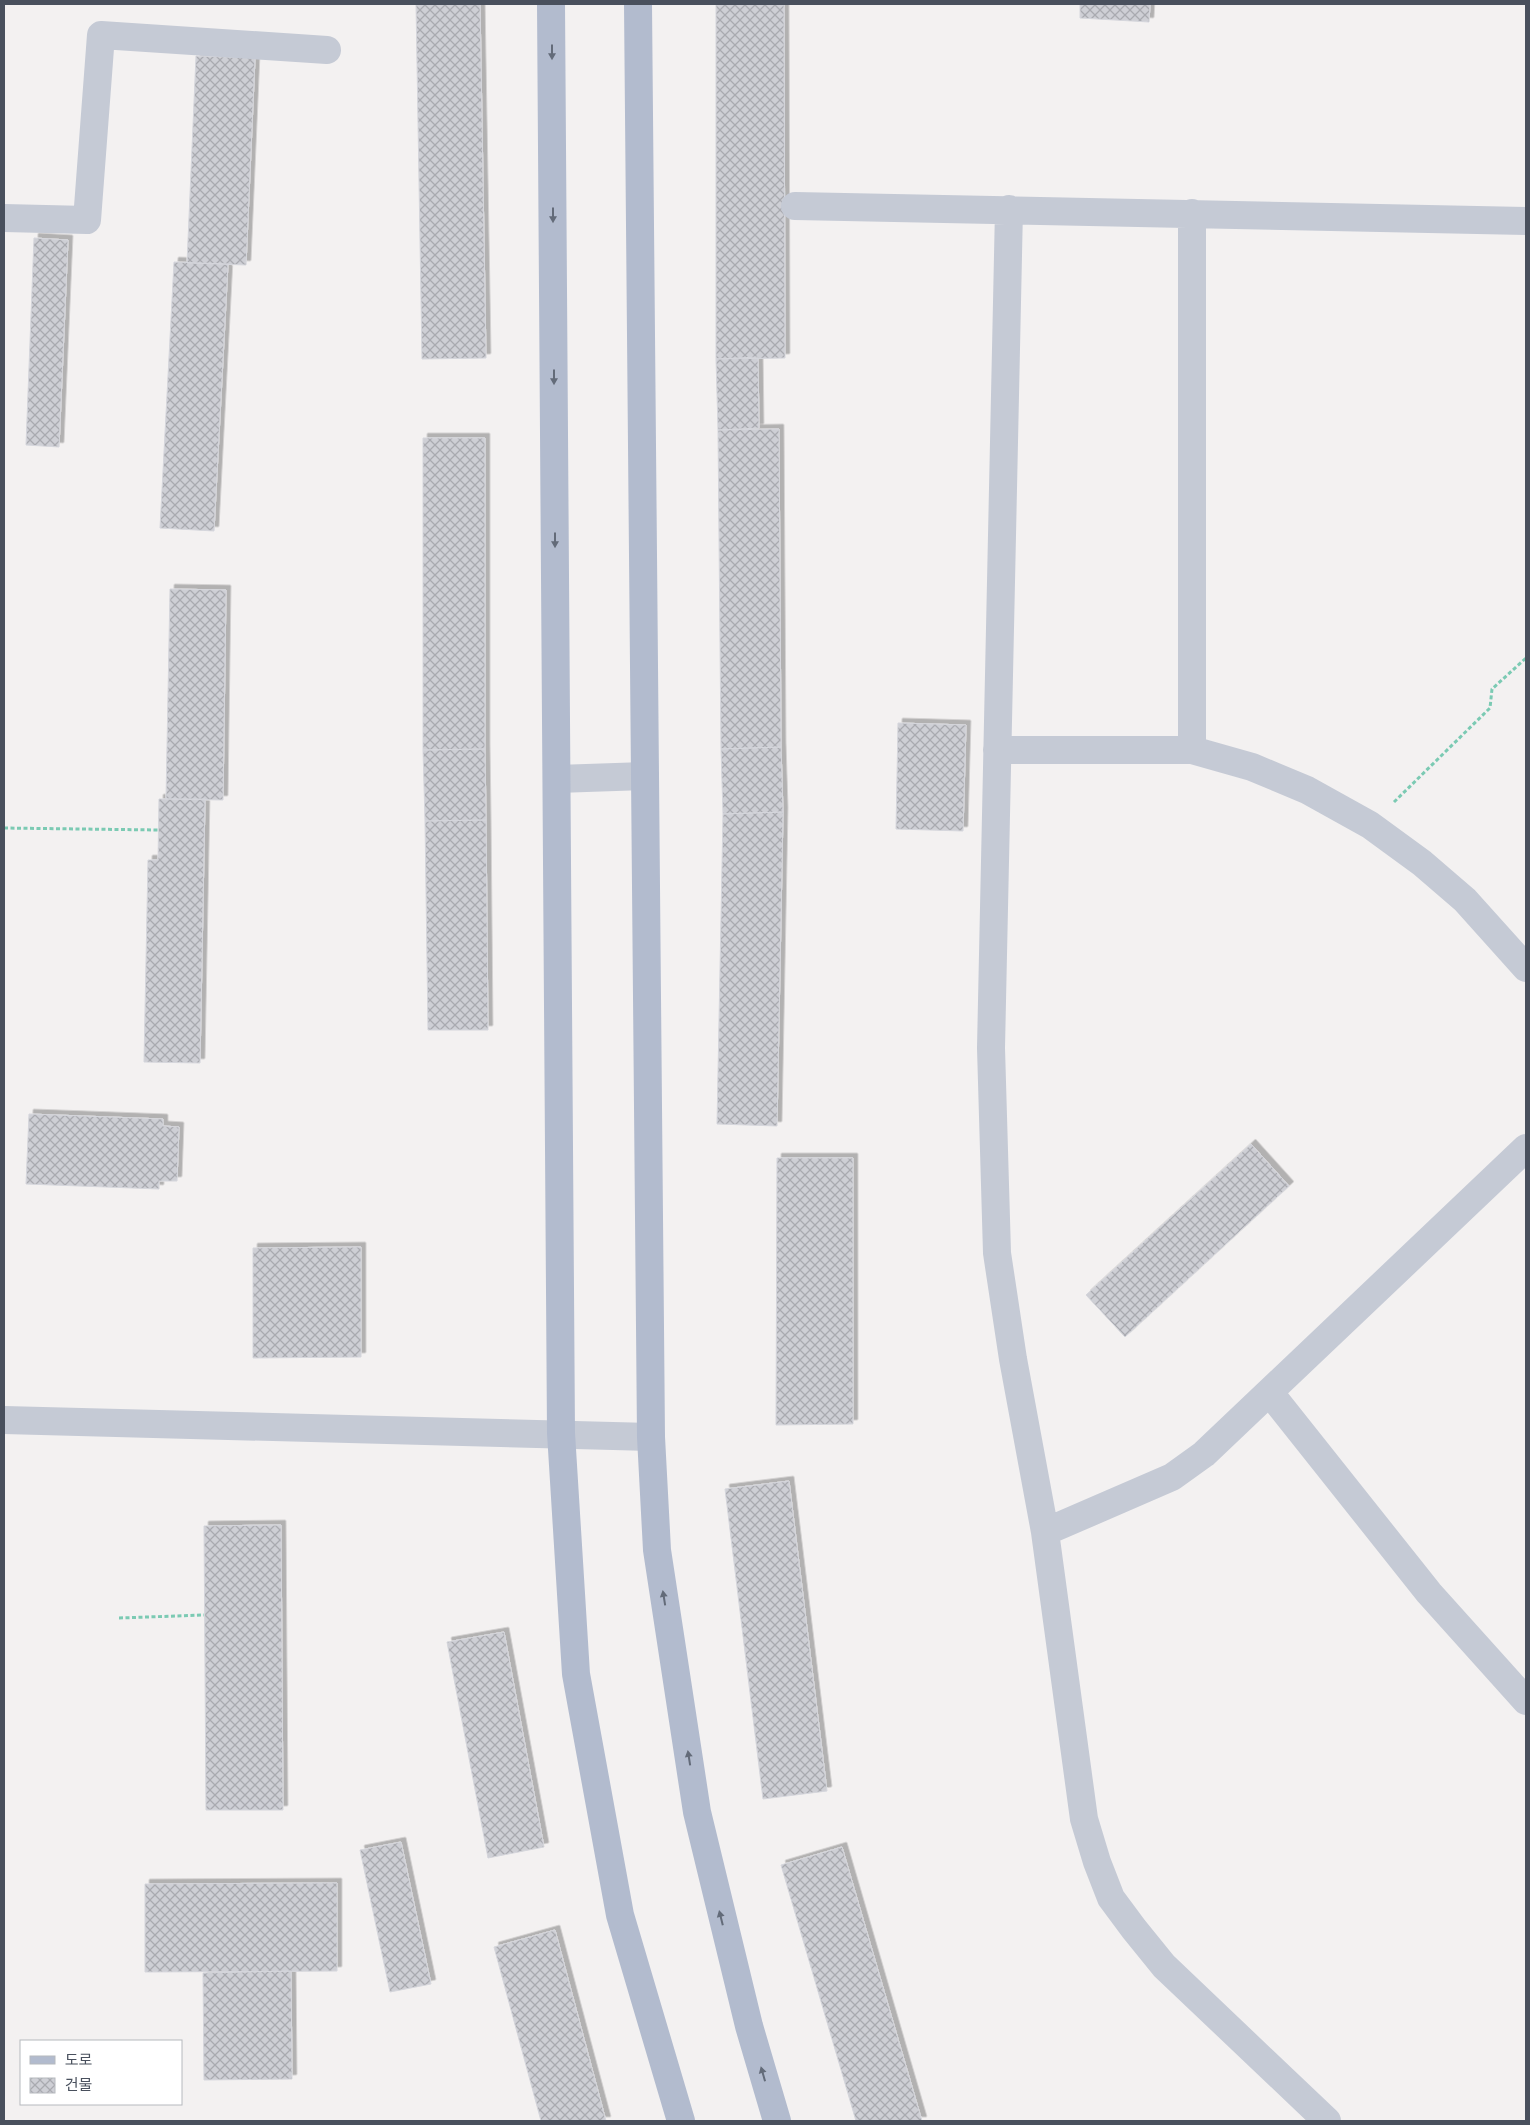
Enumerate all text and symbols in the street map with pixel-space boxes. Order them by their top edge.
one-way arrow [548,45,556,61]
one-way arrow [549,207,557,223]
one-way arrow [550,370,558,386]
one-way arrow [551,532,559,548]
one-way arrow [660,1589,668,1605]
one-way arrow [684,1750,692,1766]
one-way arrow [717,1910,725,1925]
legend [20,2040,182,2105]
text: 도로 [65,2052,93,2071]
one-way arrow [759,2067,767,2082]
text: 건물 [65,2077,93,2096]

